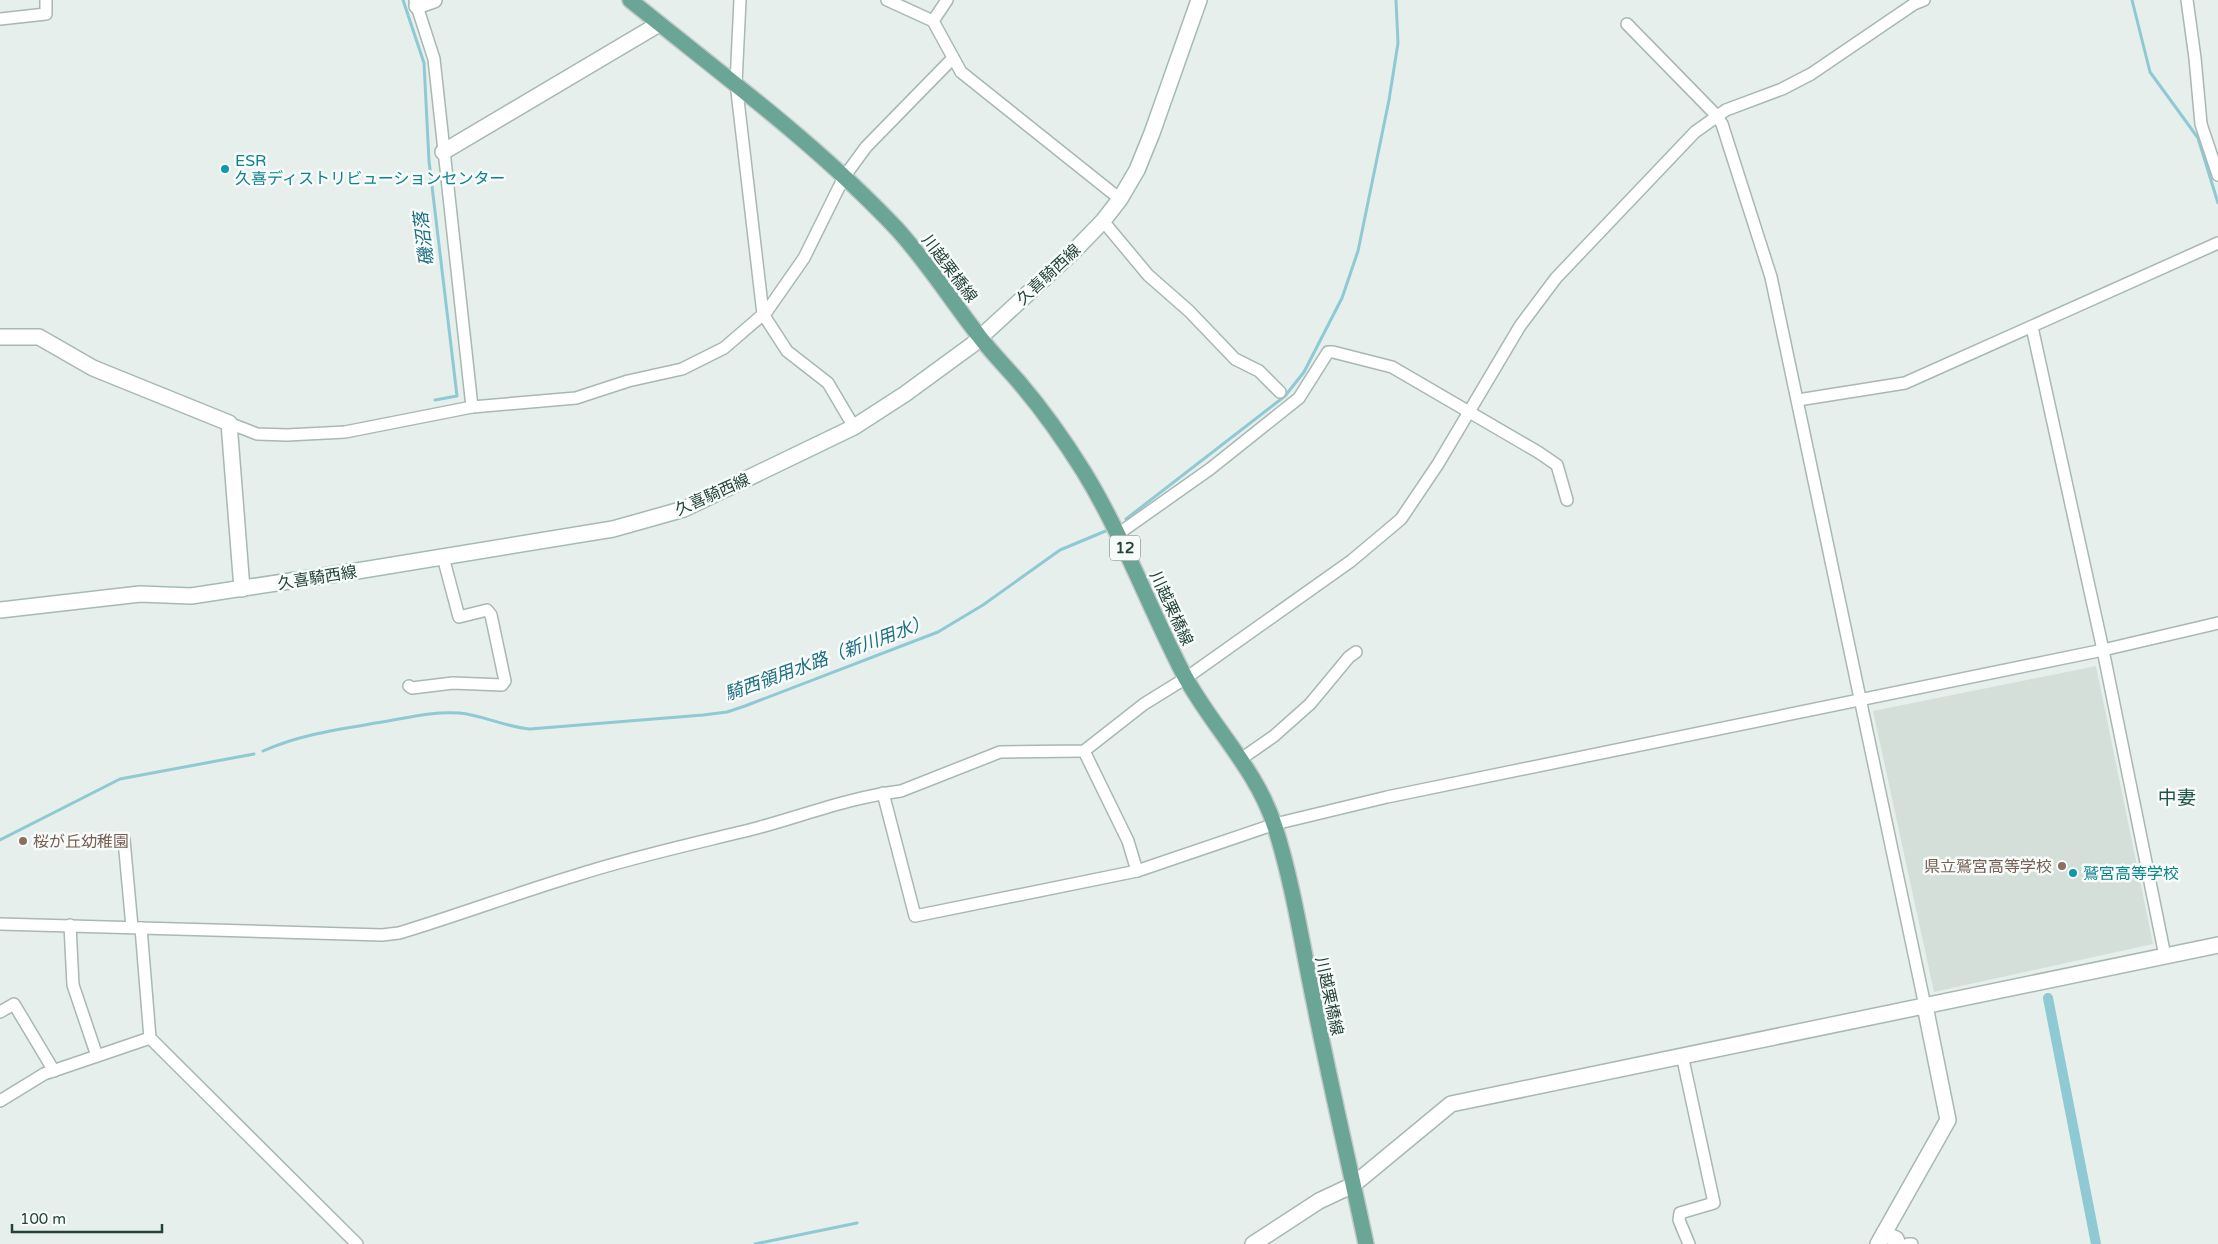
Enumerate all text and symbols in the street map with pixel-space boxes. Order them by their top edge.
place label: ESR 久喜ディストリビューションセンター [235,151,506,189]
marker: ESR 久喜ディストリビューションセンター [219,163,231,175]
water label: 磯沼落 [409,208,438,267]
street label: 川越栗橋線 [917,231,981,307]
street label: 久喜騎西線 [1013,240,1085,309]
street label: 久喜騎西線 [672,470,753,520]
road number: 12 [1110,536,1140,560]
street label: 久喜騎西線 [276,562,358,594]
street label: 川越栗橋線 [1145,568,1197,649]
water label: 騎西領用水路（新川用水） [722,611,932,705]
district label: 中妻 [2158,787,2196,809]
place label: 桜が丘幼稚園 [33,832,129,852]
marker: 桜が丘幼稚園 [17,835,29,847]
place label: 県立鷲宮高等学校 [1924,857,2052,877]
marker: 県立鷲宮高等学校 [2056,860,2068,872]
place label: 鷲宮高等学校 [2083,864,2179,884]
marker: 鷲宮高等学校 [2067,867,2079,879]
street label: 川越栗橋線 [1311,955,1347,1037]
scale bar [12,1202,162,1234]
text: 100 m [20,1210,66,1228]

